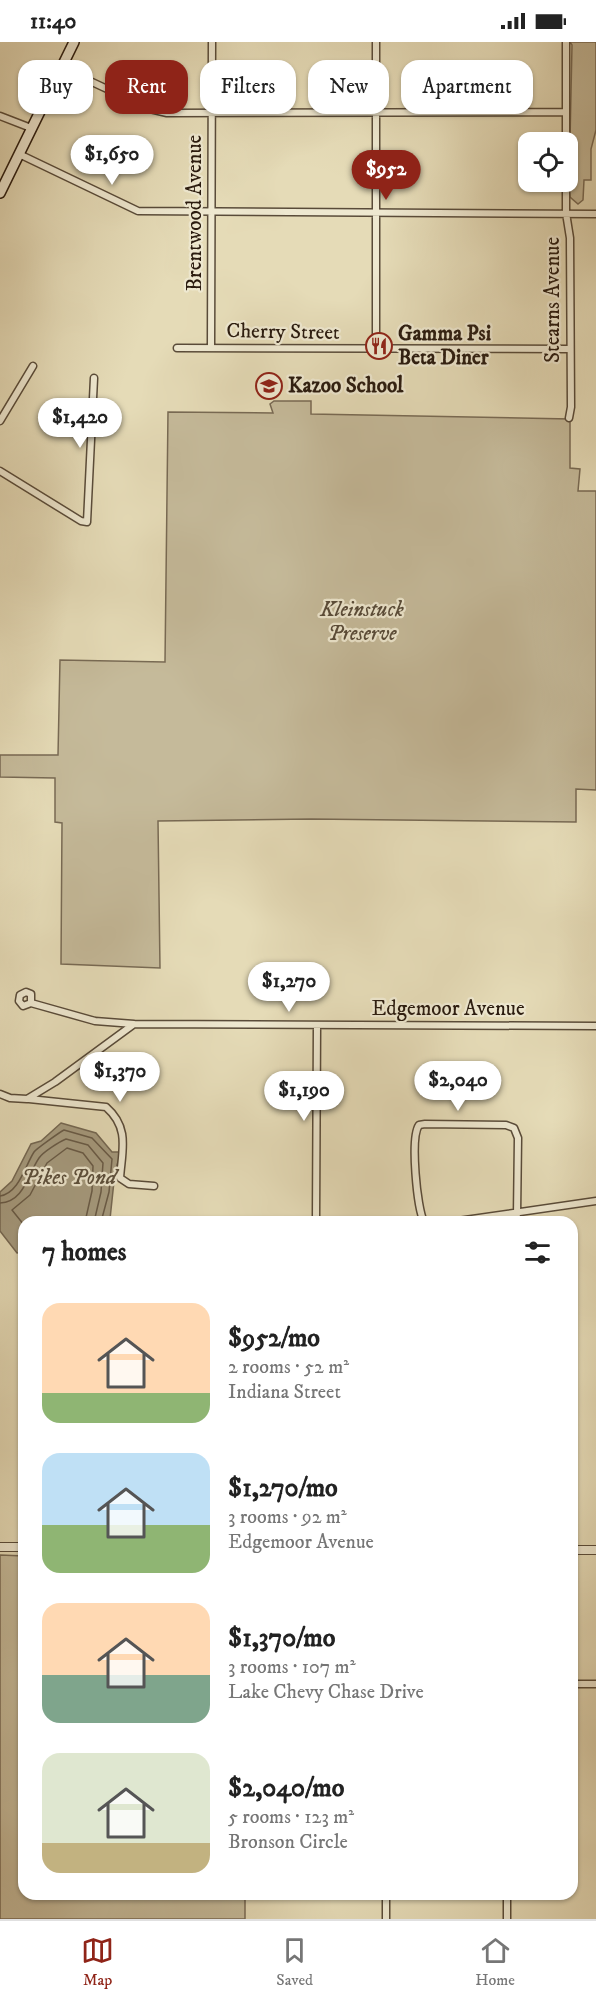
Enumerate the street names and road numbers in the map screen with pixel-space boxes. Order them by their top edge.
street label: Brentwood Avenue [182,134,208,291]
street label: Stearns Avenue [540,237,566,363]
street label: Cherry Street [226,318,340,346]
street label: Edgemoor Avenue [371,996,525,1022]

